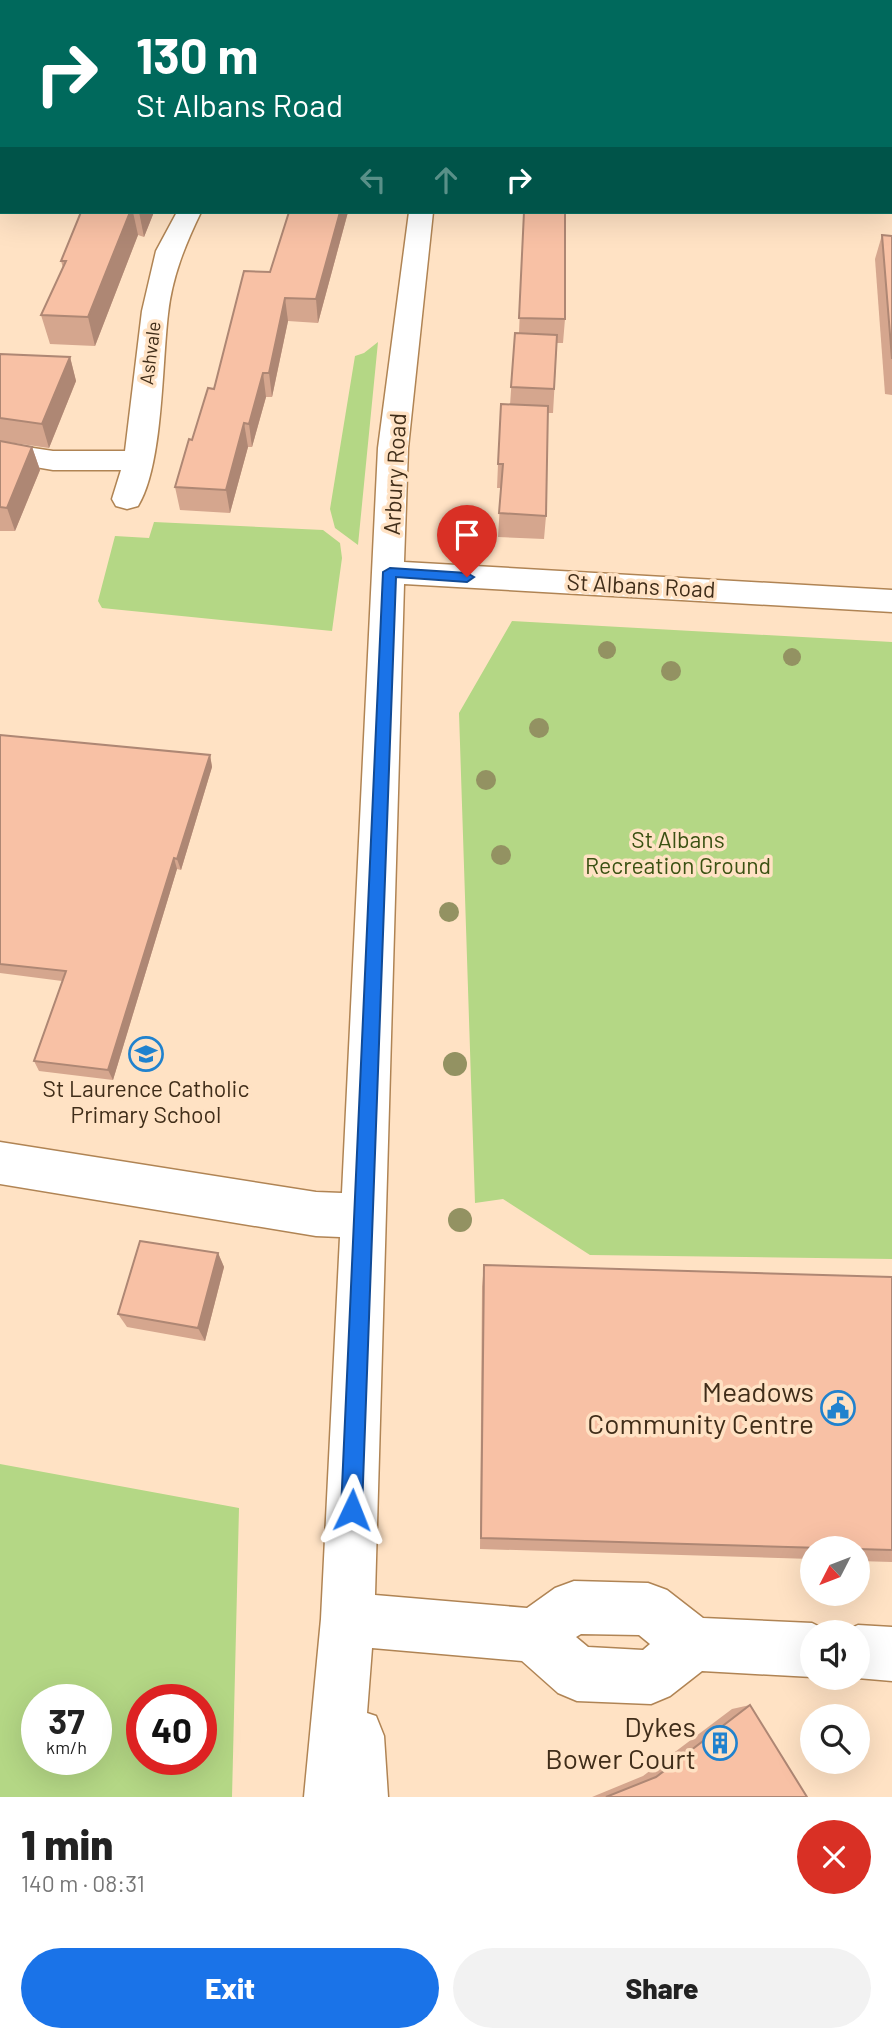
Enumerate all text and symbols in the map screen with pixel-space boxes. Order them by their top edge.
text: 130 m [136,25,258,84]
icon: right [21,28,112,119]
text: St Albans Road [136,85,343,123]
icon: left [354,161,392,199]
icon: ahead [427,161,465,199]
icon: right [500,161,538,199]
street label: Ashvale [134,320,165,386]
street label: Arbury Road [377,412,411,536]
pin [437,505,497,577]
icon: arrive [448,516,486,554]
street label: St Albans Road [566,567,716,603]
park label: St Albans Recreation Ground [585,825,771,879]
school or university icon: St Laurence Catholic Primary School [127,1035,165,1073]
place label: St Laurence Catholic Primary School [43,1074,249,1128]
place label: Meadows Community Centre [587,1374,814,1440]
public building icon: Meadows Community Centre [819,1389,857,1427]
position arrow [315,1473,389,1547]
north arrow [800,1536,870,1606]
map controls [800,1536,870,1774]
button: sound [800,1620,870,1690]
speed limit sign: 40 [126,1684,217,1775]
text: 37 [48,1699,85,1741]
button: search [800,1704,870,1774]
place label: Dykes Bower Court [545,1709,696,1775]
building icon: Dykes Bower Court [701,1724,739,1762]
text: km/h [46,1736,87,1758]
text: 1 min [21,1818,113,1868]
button: close [797,1820,871,1894]
text: 140 m · 08:31 [21,1869,145,1897]
button: Exit [21,1948,439,2028]
button: Share [453,1948,871,2028]

